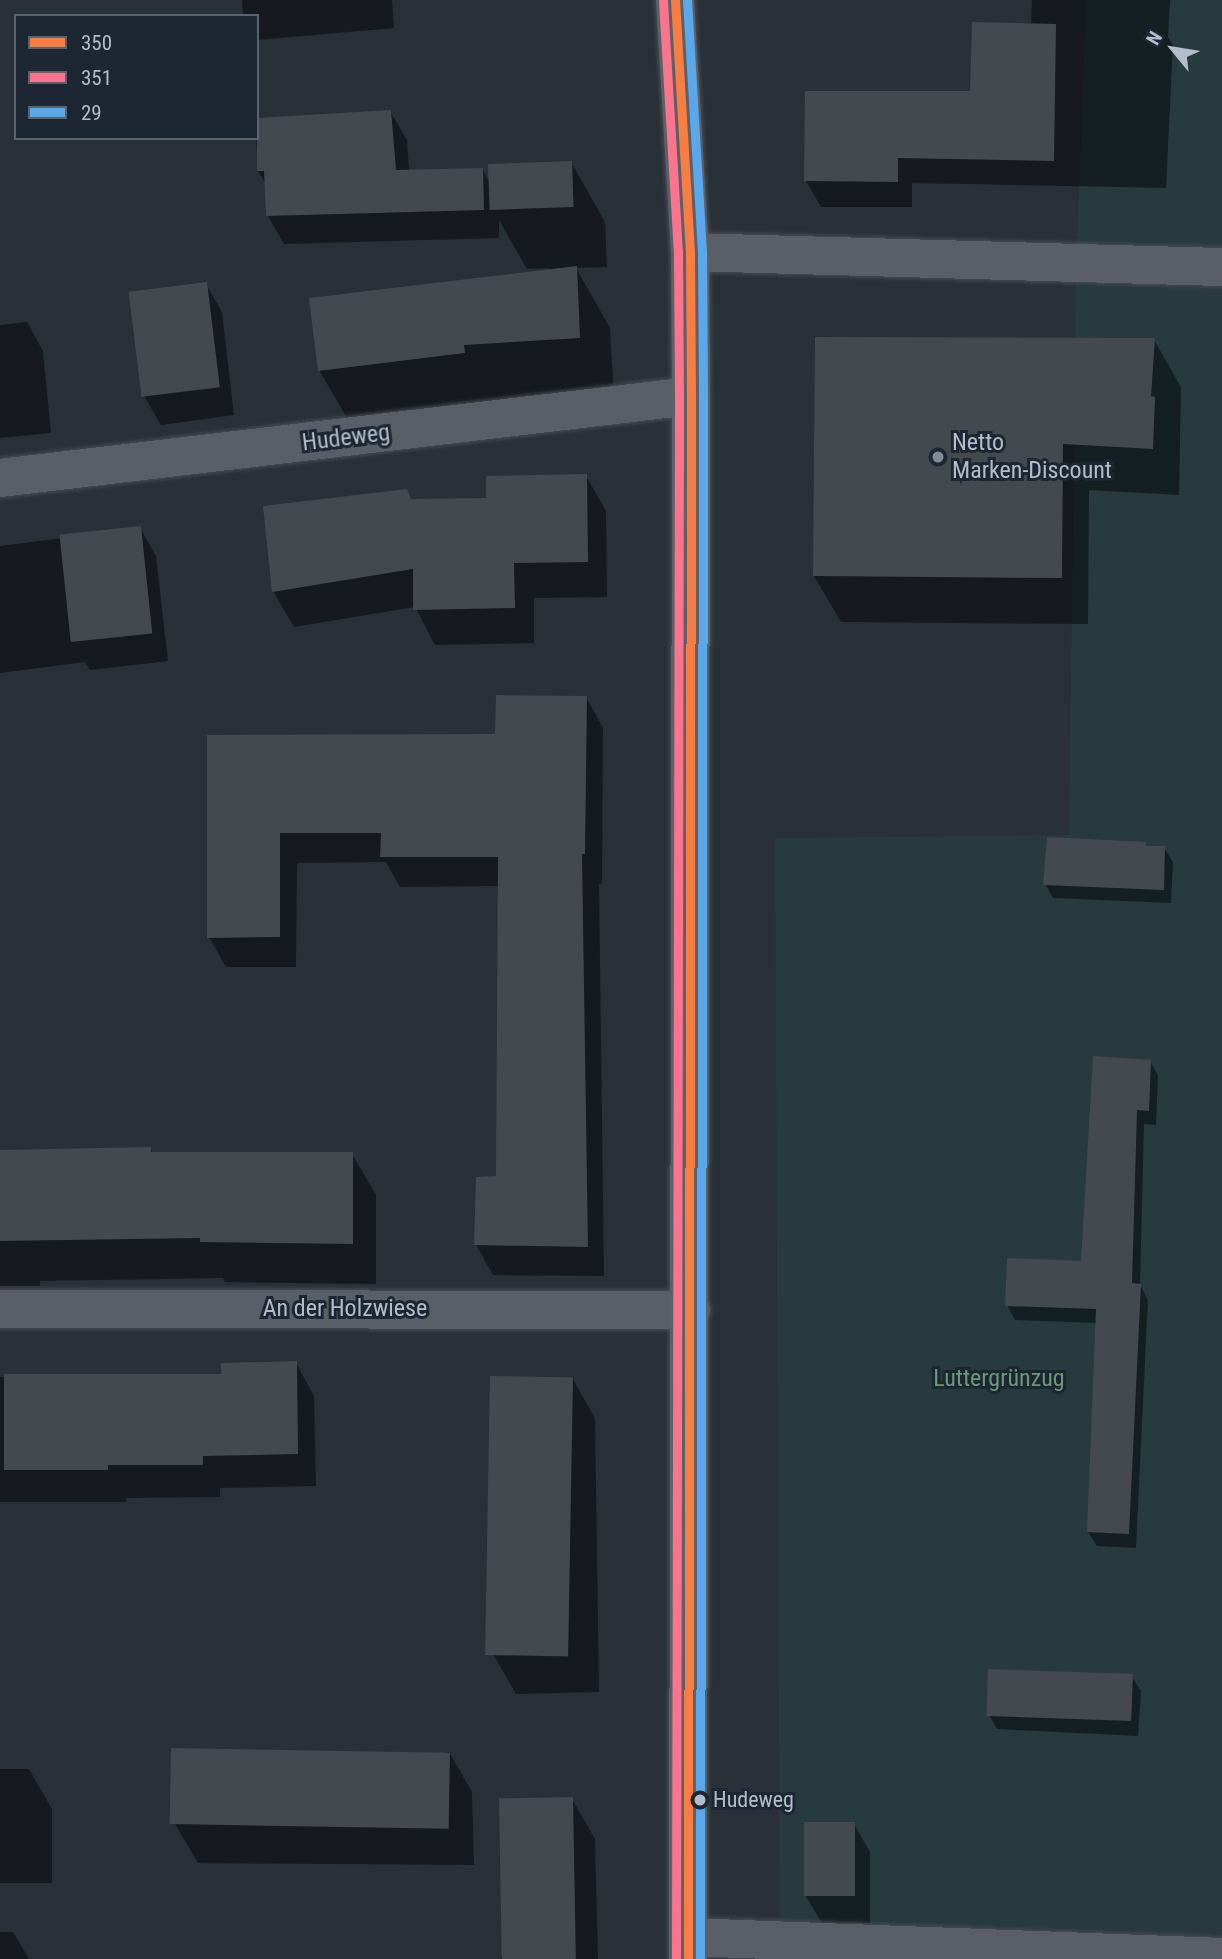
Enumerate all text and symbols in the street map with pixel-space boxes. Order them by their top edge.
legend [14,14,259,140]
north arrow [1138,14,1208,84]
text: N [1142,27,1167,49]
text: 350 [81,31,112,55]
text: 351 [81,66,112,90]
text: 29 [81,101,102,125]
street label: Hudeweg [300,418,392,458]
place label: Netto Marken-Discount [952,429,1112,485]
marker: Netto Marken-Discount [930,449,946,465]
street label: An der Holzwiese [263,1295,427,1323]
park label: Luttergrünzug [933,1365,1065,1393]
place label: Hudeweg [713,1787,794,1813]
marker: Hudeweg [693,1793,707,1807]

